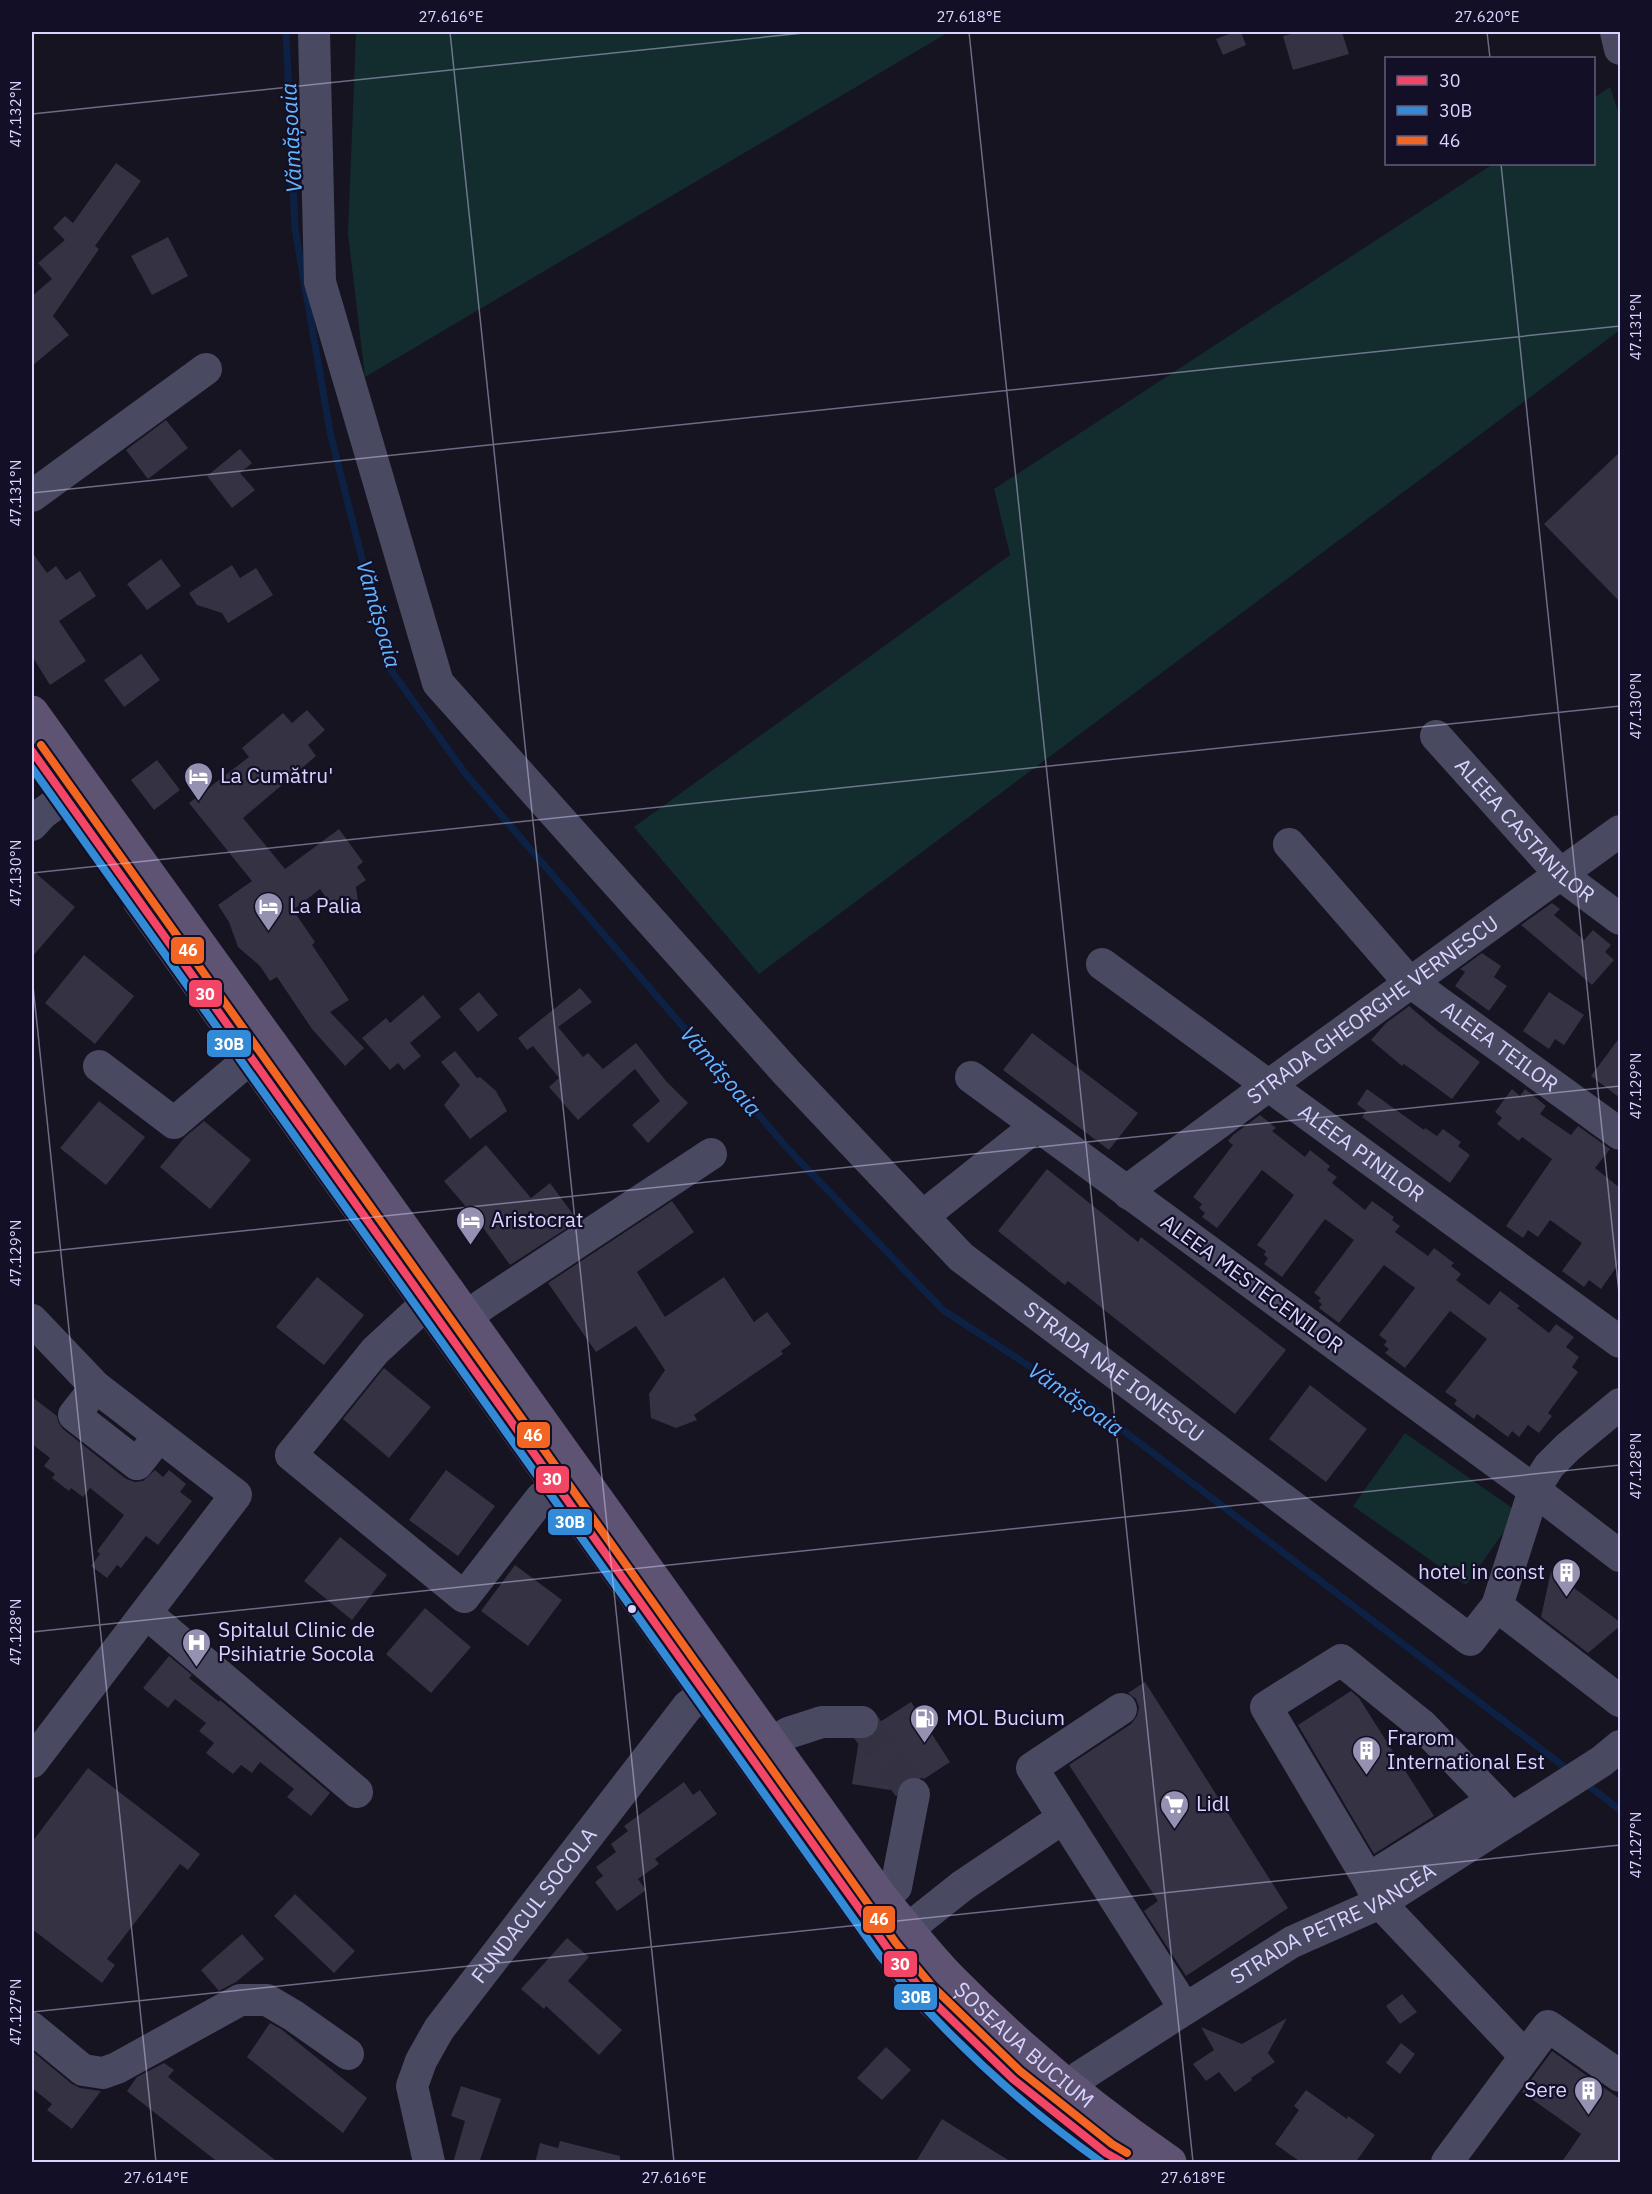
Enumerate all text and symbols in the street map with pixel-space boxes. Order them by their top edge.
text: 27.616°E [419,7,483,26]
text: 27.618°E [937,7,1001,26]
text: 27.620°E [1455,7,1519,26]
legend [1385,57,1595,165]
text: 30 [1439,69,1461,92]
text: 47.132°N [6,81,25,147]
water label: Vămășoaia [273,82,308,194]
text: 30B [1439,99,1472,122]
text: 46 [1439,129,1461,152]
text: 47.131°N [1626,294,1645,360]
text: 47.131°N [6,460,25,526]
water label: Vămășoaia [350,557,409,671]
text: 47.130°N [1626,673,1645,739]
street label: ALEEA CASTANILOR [1449,752,1601,908]
hotel icon: La Cumătru' [183,760,215,802]
place label: La Cumătru' [220,761,333,789]
text: 47.130°N [6,840,25,906]
hotel icon: La Palia [252,890,284,932]
place label: La Palia [289,891,362,919]
street label: STRADA GHEORGHE VERNESCU [1241,909,1504,1110]
line badge: 46 [170,936,205,965]
text: 46 [178,940,198,960]
line badge: 30 [188,979,223,1008]
text: 30 [195,984,215,1004]
street label: ALEEA TEILOR [1436,994,1564,1098]
water label: Vămășoaia [674,1019,769,1122]
line badge: 30B [206,1029,252,1058]
text: 30B [214,1034,244,1054]
text: 47.129°N [1626,1053,1645,1119]
street label: ALEEA PINILOR [1293,1097,1431,1208]
hotel icon: Aristocrat [454,1204,486,1246]
place label: Aristocrat [491,1205,583,1233]
street label: ALEEA MESTECENILOR [1156,1207,1349,1359]
text: 47.129°N [6,1220,25,1286]
street label: STRADA NAE IONESCU [1019,1294,1210,1448]
water label: Vămășoaia [1023,1355,1130,1442]
line badge: 46 [516,1421,551,1449]
text: 46 [523,1425,543,1445]
text: 47.128°N [1626,1433,1645,1499]
line badge: 30 [535,1465,570,1494]
text: 30 [542,1469,562,1489]
line badge: 30B [547,1508,593,1536]
text: 30B [555,1512,585,1532]
building icon: hotel in const [1550,1556,1582,1598]
place label: hotel in const [1418,1557,1545,1585]
text: 47.128°N [6,1599,25,1665]
unlabelled marker [626,1603,638,1615]
place label: Spitalul Clinic de Psihiatrie Socola [218,1615,375,1667]
hospital icon: Spitalul Clinic de Psihiatrie Socola [181,1626,213,1668]
fuel station icon: MOL Bucium [909,1702,941,1744]
place label: MOL Bucium [946,1703,1065,1731]
place label: Frarom International Est [1387,1723,1545,1775]
building icon: Frarom International Est [1350,1734,1382,1776]
supermarket icon: Lidl [1159,1788,1191,1830]
place label: Lidl [1196,1789,1230,1817]
text: 47.127°N [1626,1812,1645,1878]
street label: FUNDACUL SOCOLA [464,1821,602,1989]
street label: STRADA PETRE VANCEA [1225,1856,1441,1990]
line badge: 46 [862,1905,896,1934]
text: 46 [869,1909,889,1929]
line badge: 30 [883,1950,918,1978]
text: 30 [890,1954,910,1974]
street label: ȘOSEAUA BUCIUM [948,1975,1100,2114]
text: 47.127°N [6,1979,25,2045]
line badge: 30B [893,1983,938,2011]
text: 30B [901,1987,931,2007]
building icon: Sere [1572,2074,1604,2116]
place label: Sere [1524,2075,1567,2103]
text: 27.614°E [124,2168,188,2187]
text: 27.616°E [642,2168,706,2187]
text: 27.618°E [1161,2168,1225,2187]

